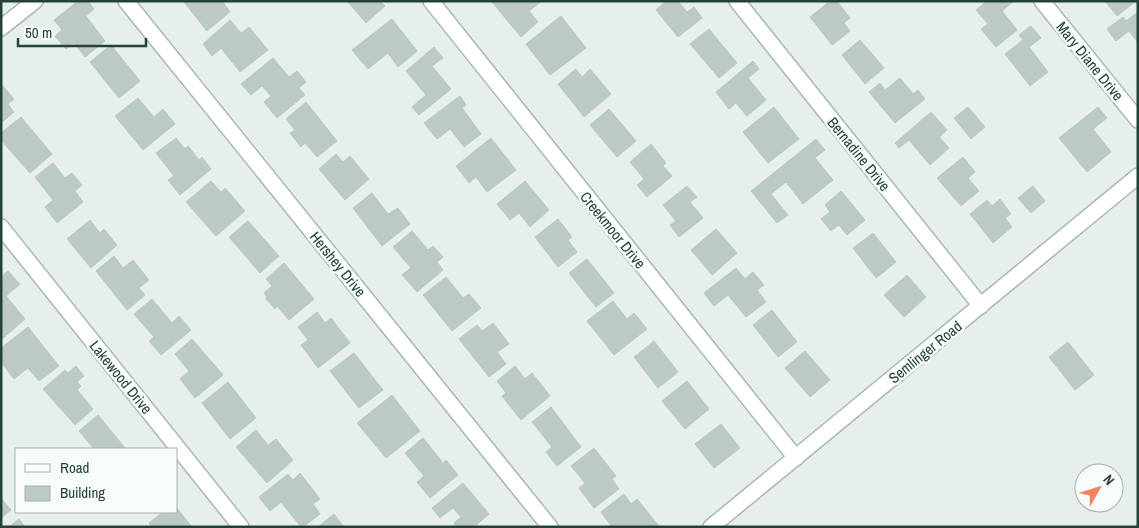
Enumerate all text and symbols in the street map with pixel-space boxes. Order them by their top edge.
scale bar [18,15,145,47]
street label: Mary Diane Drive [1052,17,1129,105]
text: 50 m [25,22,52,43]
street label: Bernadine Drive [823,113,895,196]
street label: Creekmoor Drive [575,187,651,273]
street label: Hershey Drive [305,227,371,301]
street label: Semlinger Road [884,316,966,388]
street label: Lakewood Drive [85,336,157,418]
legend [15,448,178,513]
text: Road [60,457,89,478]
north arrow [1074,463,1124,513]
text: N [1099,471,1119,489]
text: Building [60,482,105,503]

